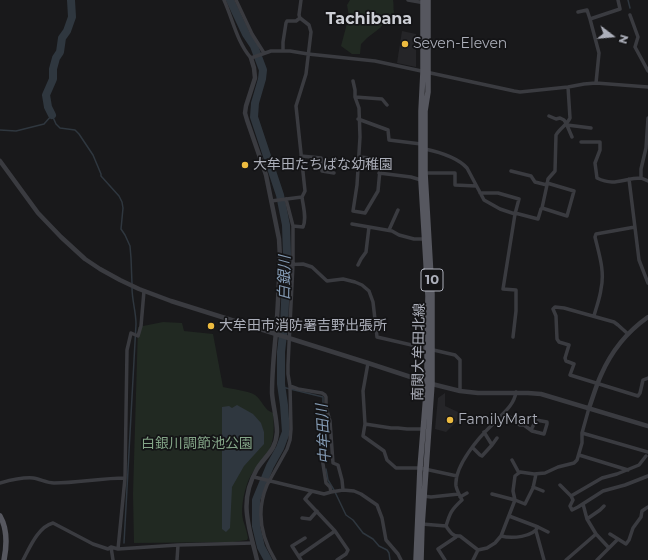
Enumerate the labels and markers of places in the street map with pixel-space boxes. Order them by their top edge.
place label: Seven-Eleven [413,36,507,52]
marker: Seven-Eleven [400,39,410,49]
place label: 大牟田たちばな幼稚園 [253,157,393,173]
marker: 大牟田たちばな幼稚園 [240,160,250,170]
place label: 大牟田市消防署吉野出張所 [219,318,387,334]
marker: 大牟田市消防署吉野出張所 [206,321,216,331]
place label: FamilyMart [458,412,538,428]
marker: FamilyMart [445,415,455,425]

